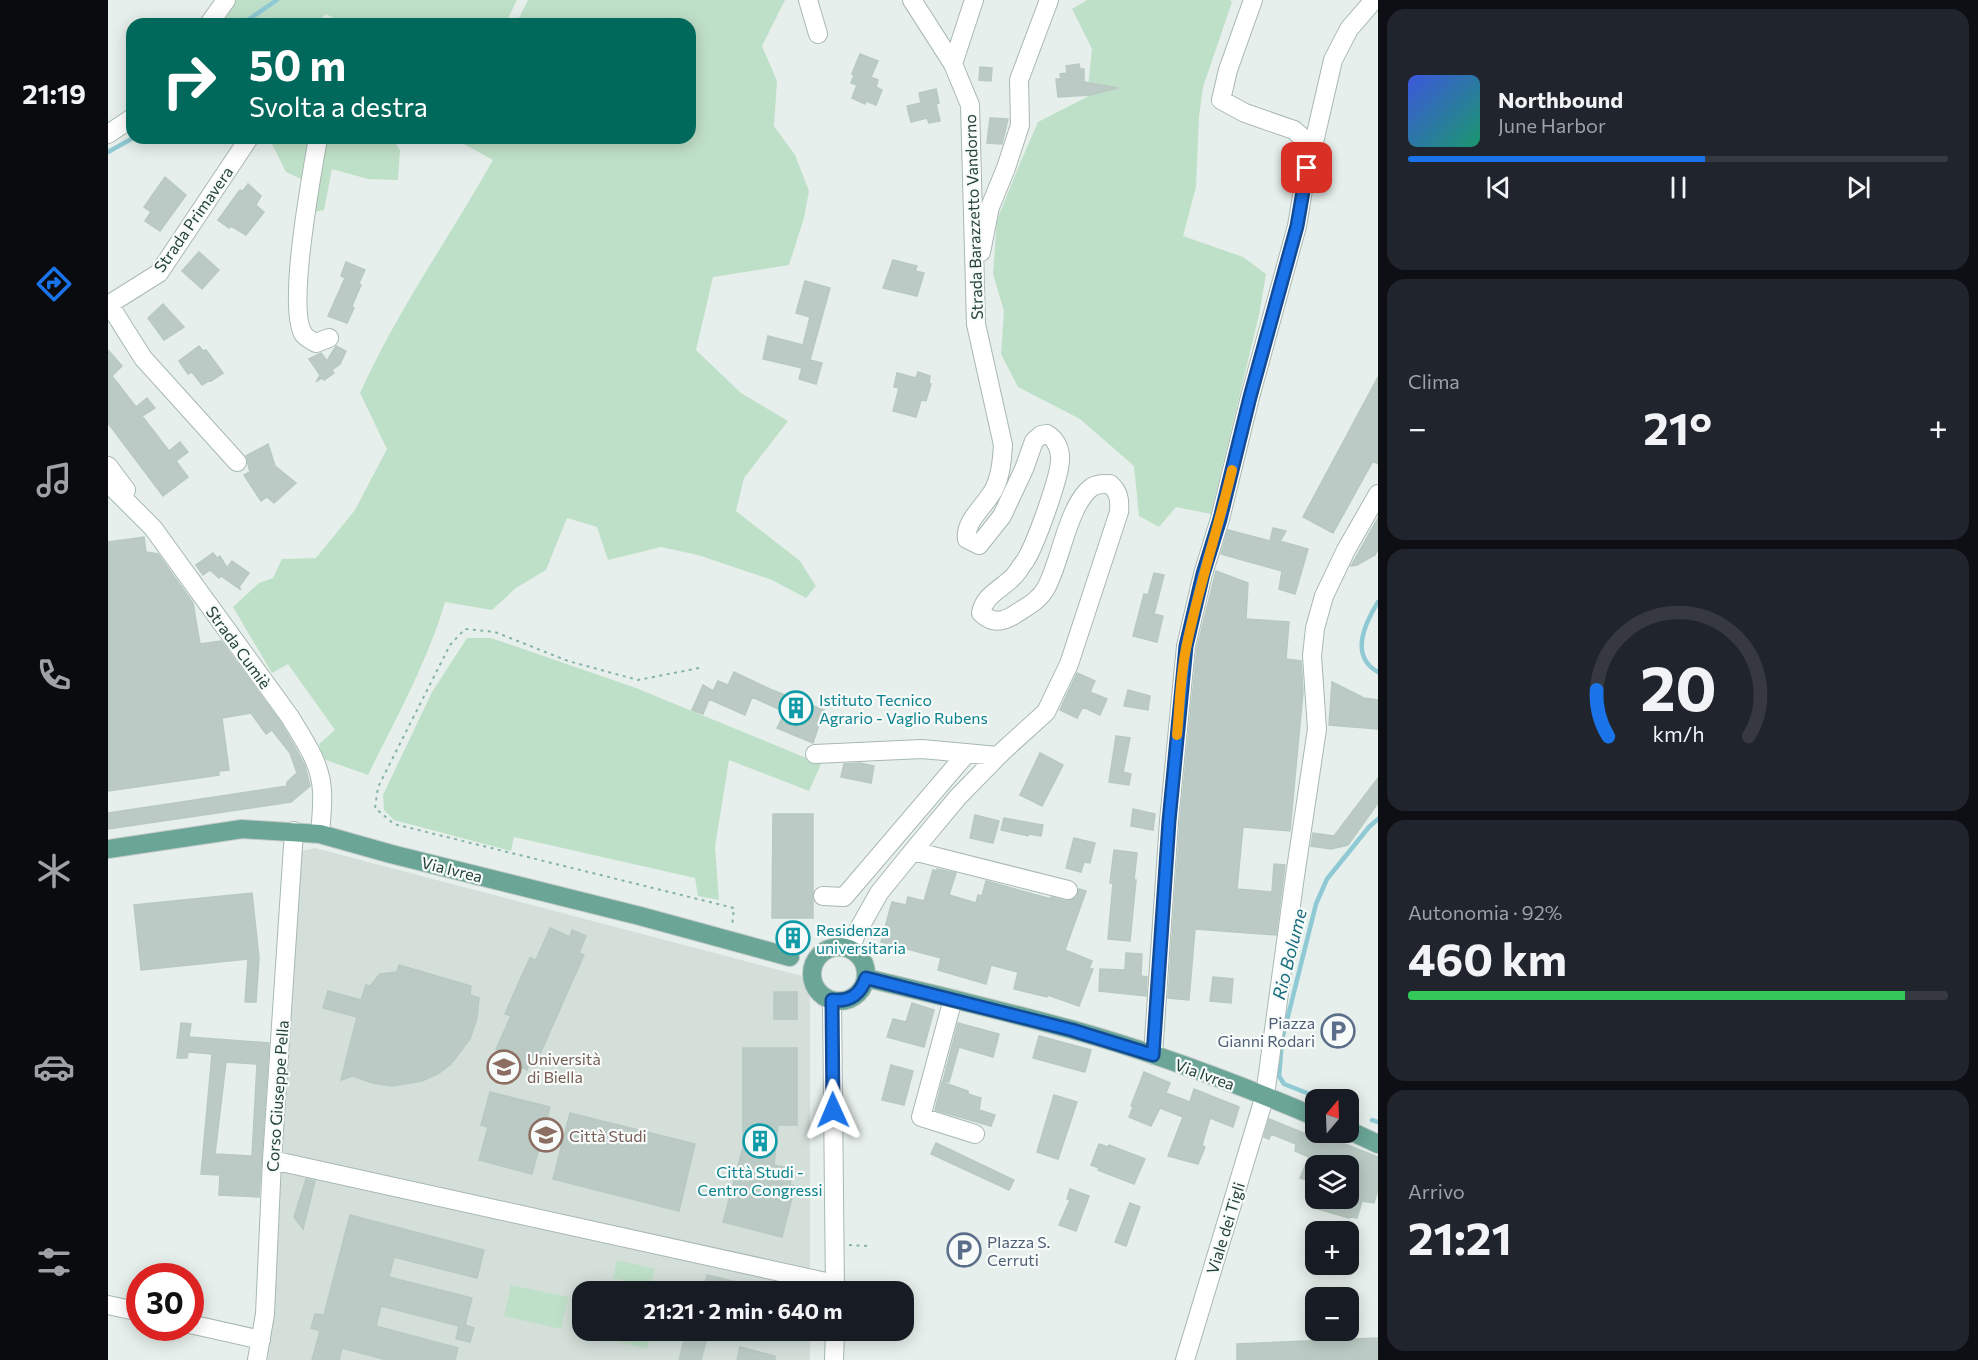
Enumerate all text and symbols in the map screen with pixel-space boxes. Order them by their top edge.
text: 50 m [249,38,346,90]
icon: right [150,42,228,120]
text: 21:19 [22,77,86,110]
text: Northbound [1498,86,1623,113]
text: Svolta a destra [249,90,428,123]
text: June Harbor [1498,113,1606,137]
street label: Strada Barazzetto Vandorno [960,114,986,320]
pin [1281,142,1332,193]
icon: arrive [1290,151,1323,184]
street label: Strada Primavera [149,162,237,276]
icon: previous [1482,171,1515,204]
icon: pause [1662,171,1695,204]
icon: next [1842,171,1875,204]
icon: directions [33,263,75,305]
text: Clima [1408,369,1460,393]
text: 21° [1643,399,1712,454]
text: − [1408,406,1427,447]
text: + [1929,406,1948,447]
icon: music [33,459,75,501]
street label: Strada Cumiè [203,602,275,692]
text: 20 [1640,648,1716,724]
icon: phone [33,654,75,696]
building icon: Istituto Tecnico Agrario - Vaglio Rubens [778,690,814,726]
place label: Istituto Tecnico Agrario - Vaglio Rubens [819,690,988,727]
text: km/h [1652,720,1704,746]
icon: climate [33,850,75,892]
street label: Via Ivrea [420,852,484,886]
text: Autonomia · 92% [1408,900,1562,924]
water label: Rio Bolume [1267,906,1311,1002]
building icon: Residenza universitaria [775,920,811,956]
place label: Residenza universitaria [816,920,906,957]
text: 460 km [1408,930,1567,985]
place label: Piazza Gianni Rodari [1217,1013,1315,1050]
parking icon: Piazza Gianni Rodari [1320,1013,1356,1049]
street label: Corso Giuseppe Pella [262,1019,292,1173]
icon: car [33,1046,75,1088]
school or university icon: Università di Biella [486,1049,522,1085]
place label: Università di Biella [527,1049,601,1086]
street label: Via Ivrea [1173,1054,1237,1094]
position arrow [801,1078,865,1142]
north arrow [1305,1089,1359,1143]
map controls [1305,1089,1359,1341]
school or university icon: Città Studi [528,1117,564,1153]
building icon: Città Studi - Centro Congressi [742,1123,778,1159]
place label: Città Studi [569,1126,647,1145]
button: layers [1305,1155,1359,1209]
place label: Città Studi - Centro Congressi [697,1162,823,1199]
text: Arrivo [1408,1179,1465,1203]
street label: Viale dei Tigli [1202,1180,1248,1276]
text: 21:21 [1408,1209,1512,1264]
button: + [1305,1221,1359,1275]
parking icon: PIazza S. Cerruti [946,1232,982,1268]
place label: PIazza S. Cerruti [987,1232,1050,1269]
icon: filters [33,1241,75,1283]
speed limit sign: 30 [126,1263,204,1341]
button: − [1305,1287,1359,1341]
text: 21:21 · 2 min · 640 m [643,1297,843,1324]

